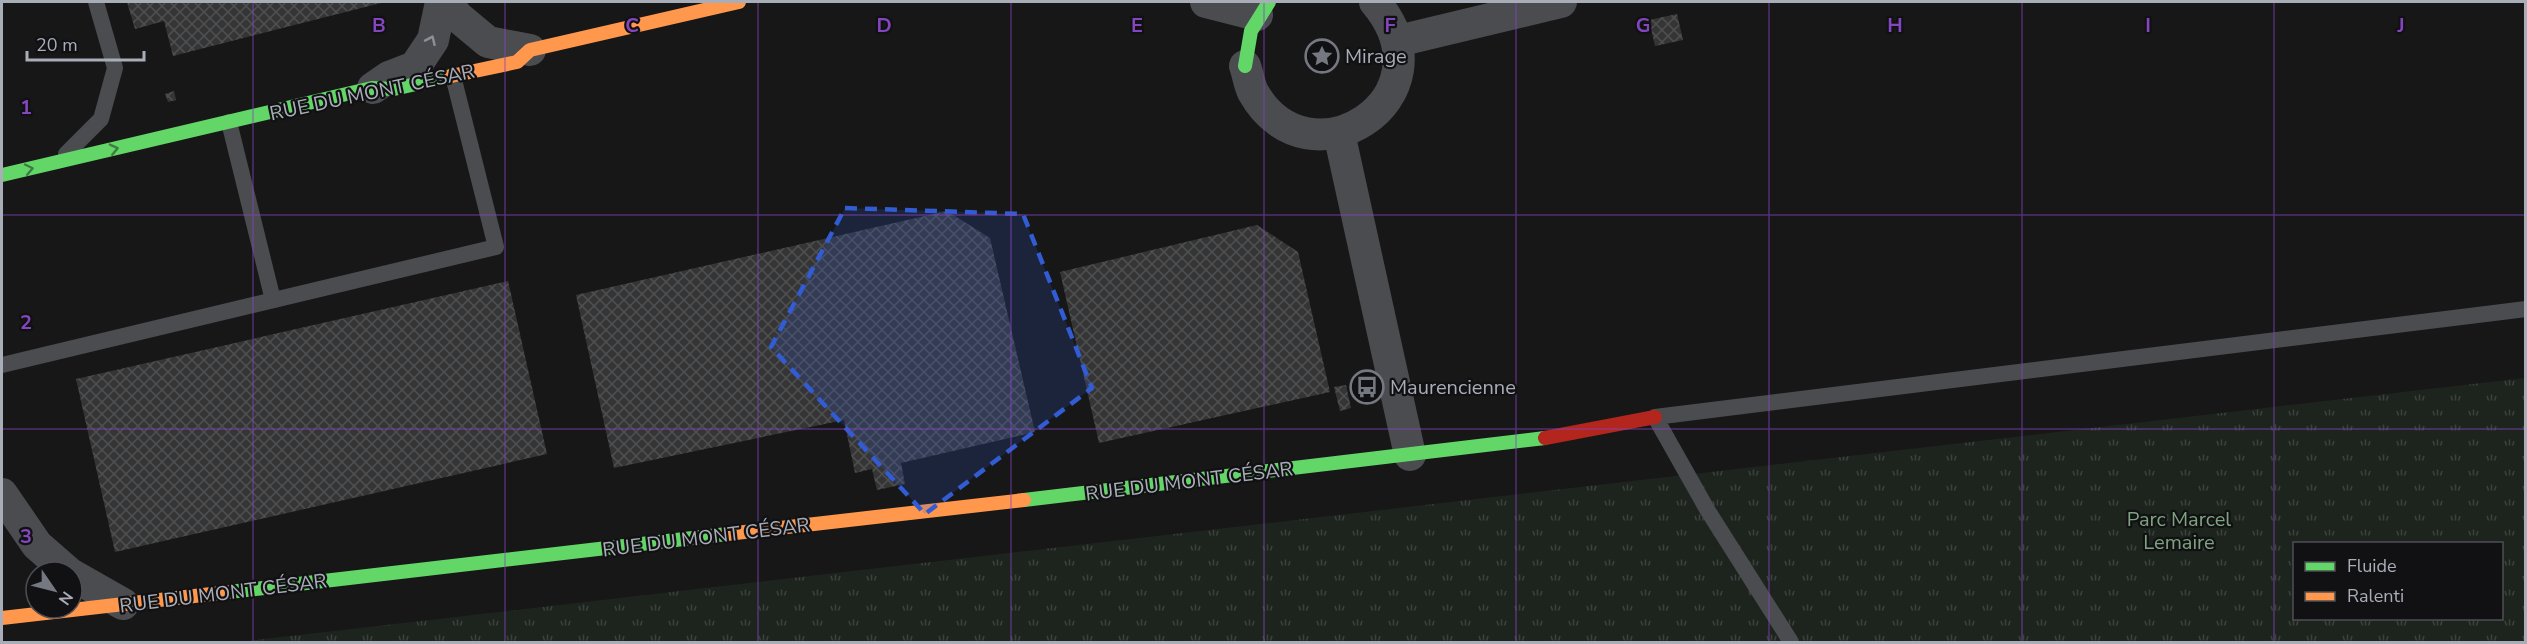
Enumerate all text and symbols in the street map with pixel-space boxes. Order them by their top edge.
text: B [372,12,386,39]
text: C [625,12,639,39]
text: D [876,12,892,39]
text: E [1131,12,1143,39]
text: F [1384,12,1396,39]
text: G [1636,12,1650,39]
text: H [1887,12,1903,39]
text: I [2145,12,2151,39]
text: J [2396,12,2405,39]
scale bar [27,24,144,62]
text: 20 m [36,33,78,57]
one-way arrow [424,36,436,47]
place icon: Mirage [1304,38,1340,74]
place label: Mirage [1345,43,1407,70]
street label: RUE DU MONT CÉSAR [267,58,477,127]
text: 1 [20,94,32,121]
one-way arrow [109,144,119,157]
one-way arrow [24,163,34,176]
text: 2 [20,309,32,336]
bus stop icon: Maurencienne [1349,369,1385,405]
place label: Maurencienne [1390,374,1516,401]
street label: RUE DU MONT CÉSAR [1084,455,1294,508]
park label: Parc Marcel Lemaire [2127,506,2231,556]
street label: RUE DU MONT CÉSAR [601,511,811,564]
text: 3 [20,523,32,550]
legend [2293,542,2503,620]
text: Fluide [2347,554,2397,578]
north arrow [24,560,84,620]
street label: RUE DU MONT CÉSAR [118,567,328,620]
text: Ralenti [2347,584,2404,608]
text: N [53,587,78,609]

